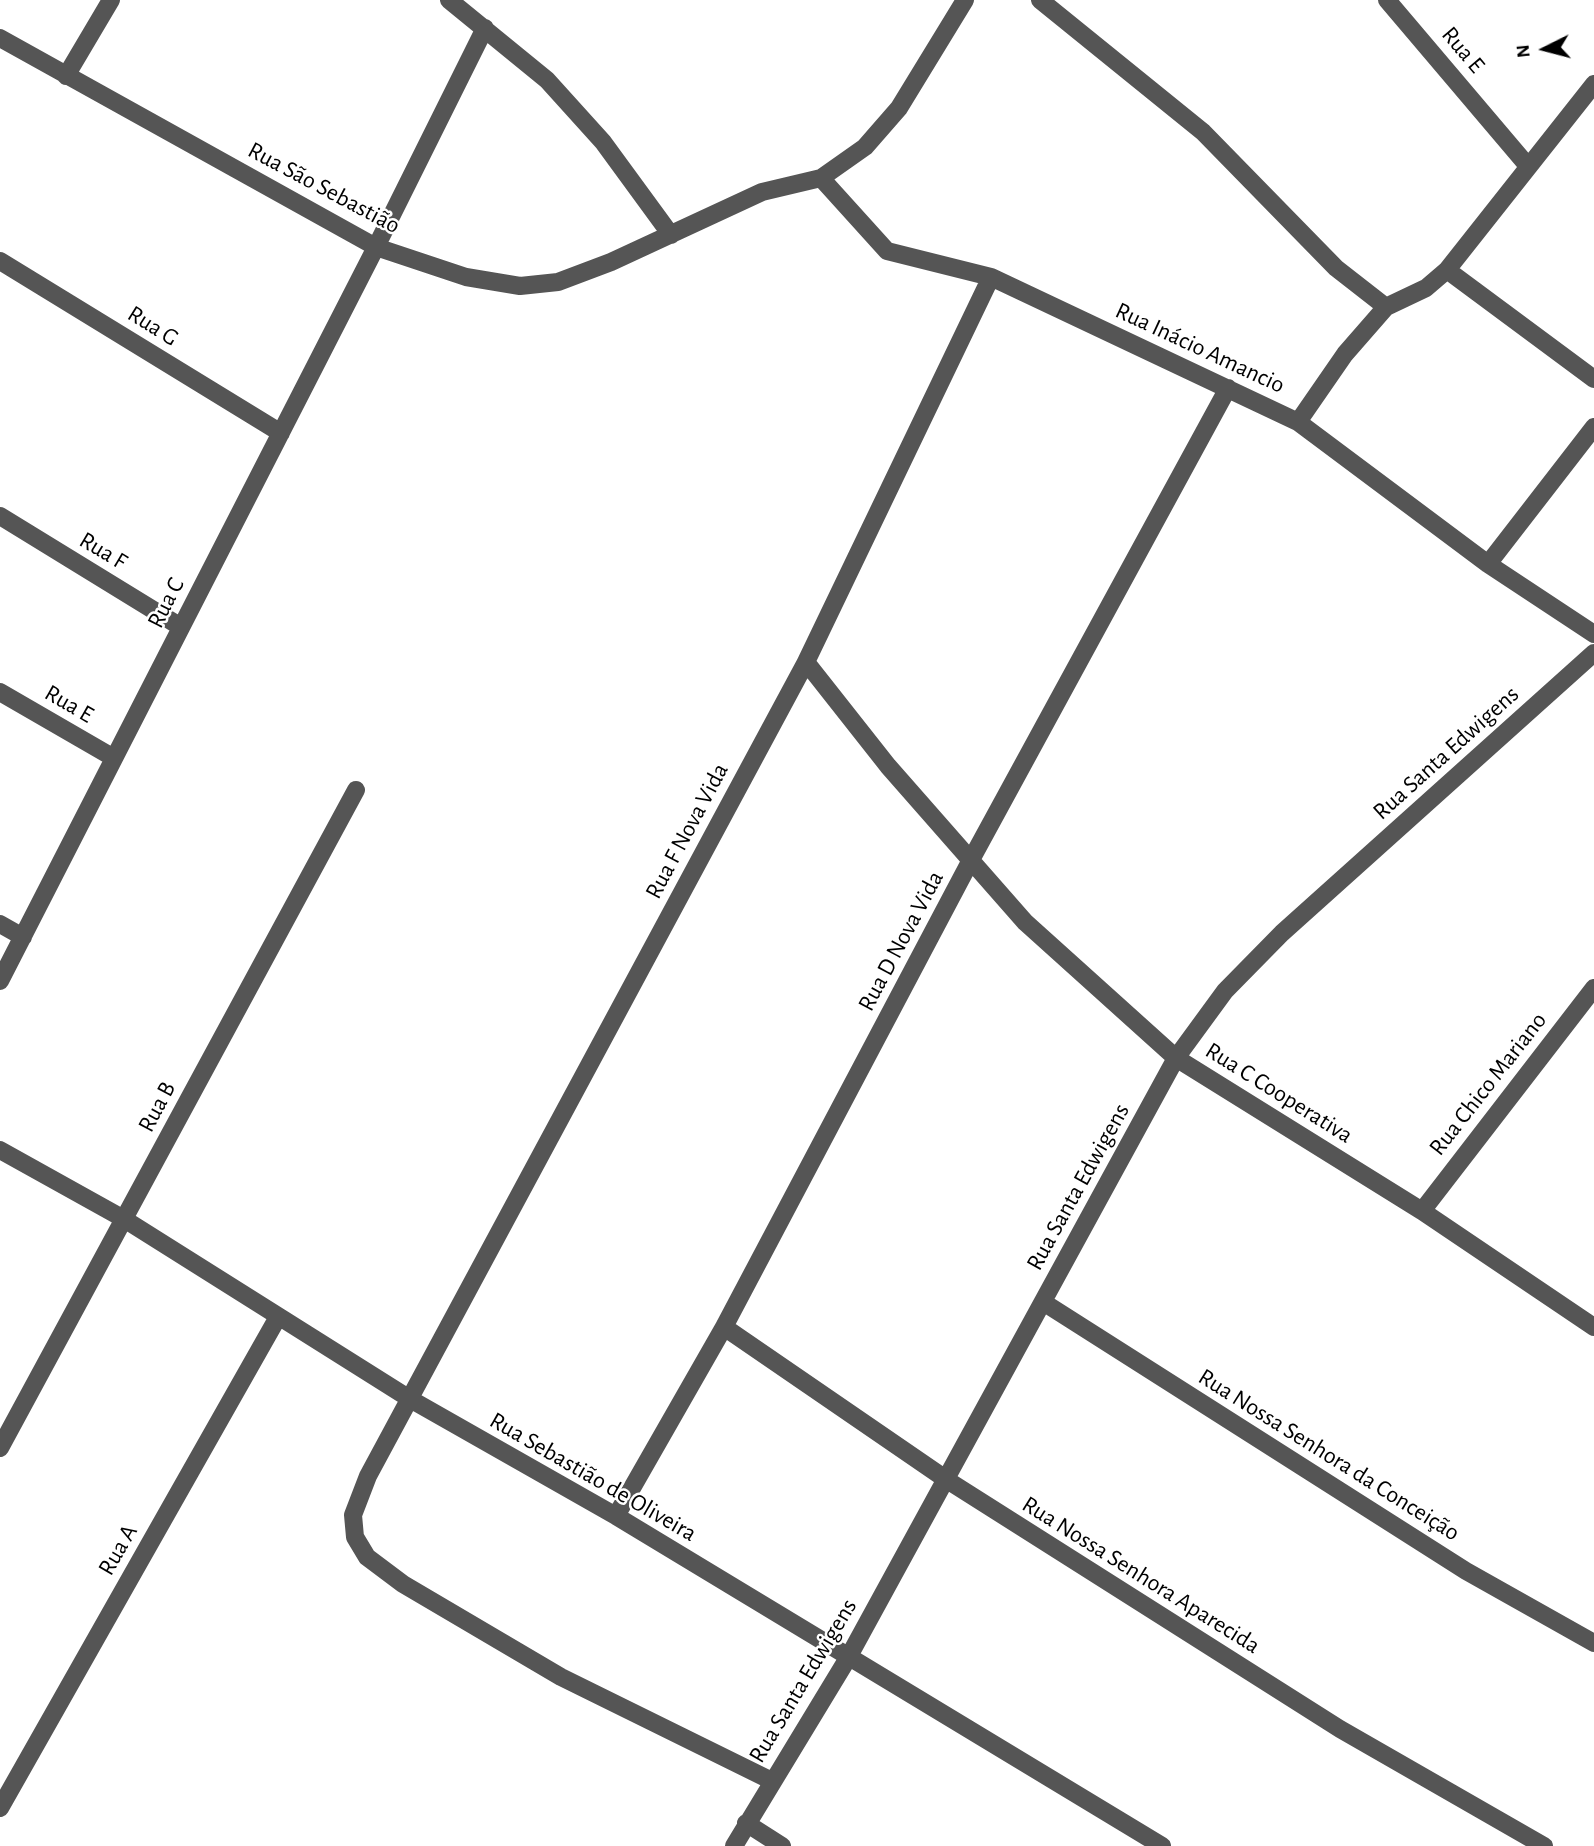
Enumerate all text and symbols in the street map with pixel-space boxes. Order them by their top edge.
north arrow [1510,14,1580,84]
street label: Rua E [1435,21,1491,79]
text: N [1513,44,1534,59]
street label: Rua São Sebastião [243,136,405,240]
street label: Rua Inácio Amancio [1111,296,1289,400]
street label: Rua G [122,299,184,353]
street label: Rua F [74,526,132,576]
street label: Rua C [141,573,191,633]
street label: Rua E [39,679,99,729]
street label: Rua Santa Edwigens [1367,680,1525,826]
street label: Rua F Nova Vida [639,758,735,904]
street label: Rua D Nova Vida [852,866,950,1016]
street label: Rua Chico Mariano [1423,1007,1553,1161]
street label: Rua C Cooperativa [1200,1036,1358,1150]
street label: Rua B [132,1077,182,1137]
street label: Rua Santa Edwigens [1020,1099,1136,1275]
street label: Rua Nossa Senhora da Conceição [1193,1363,1465,1547]
street label: Rua Sebastião de Oliveira [484,1406,702,1548]
street label: Rua Nossa Senhora Aparecida [1017,1490,1265,1660]
street label: Rua A [92,1519,144,1581]
street label: Rua Santa Edwigens [743,1594,863,1768]

